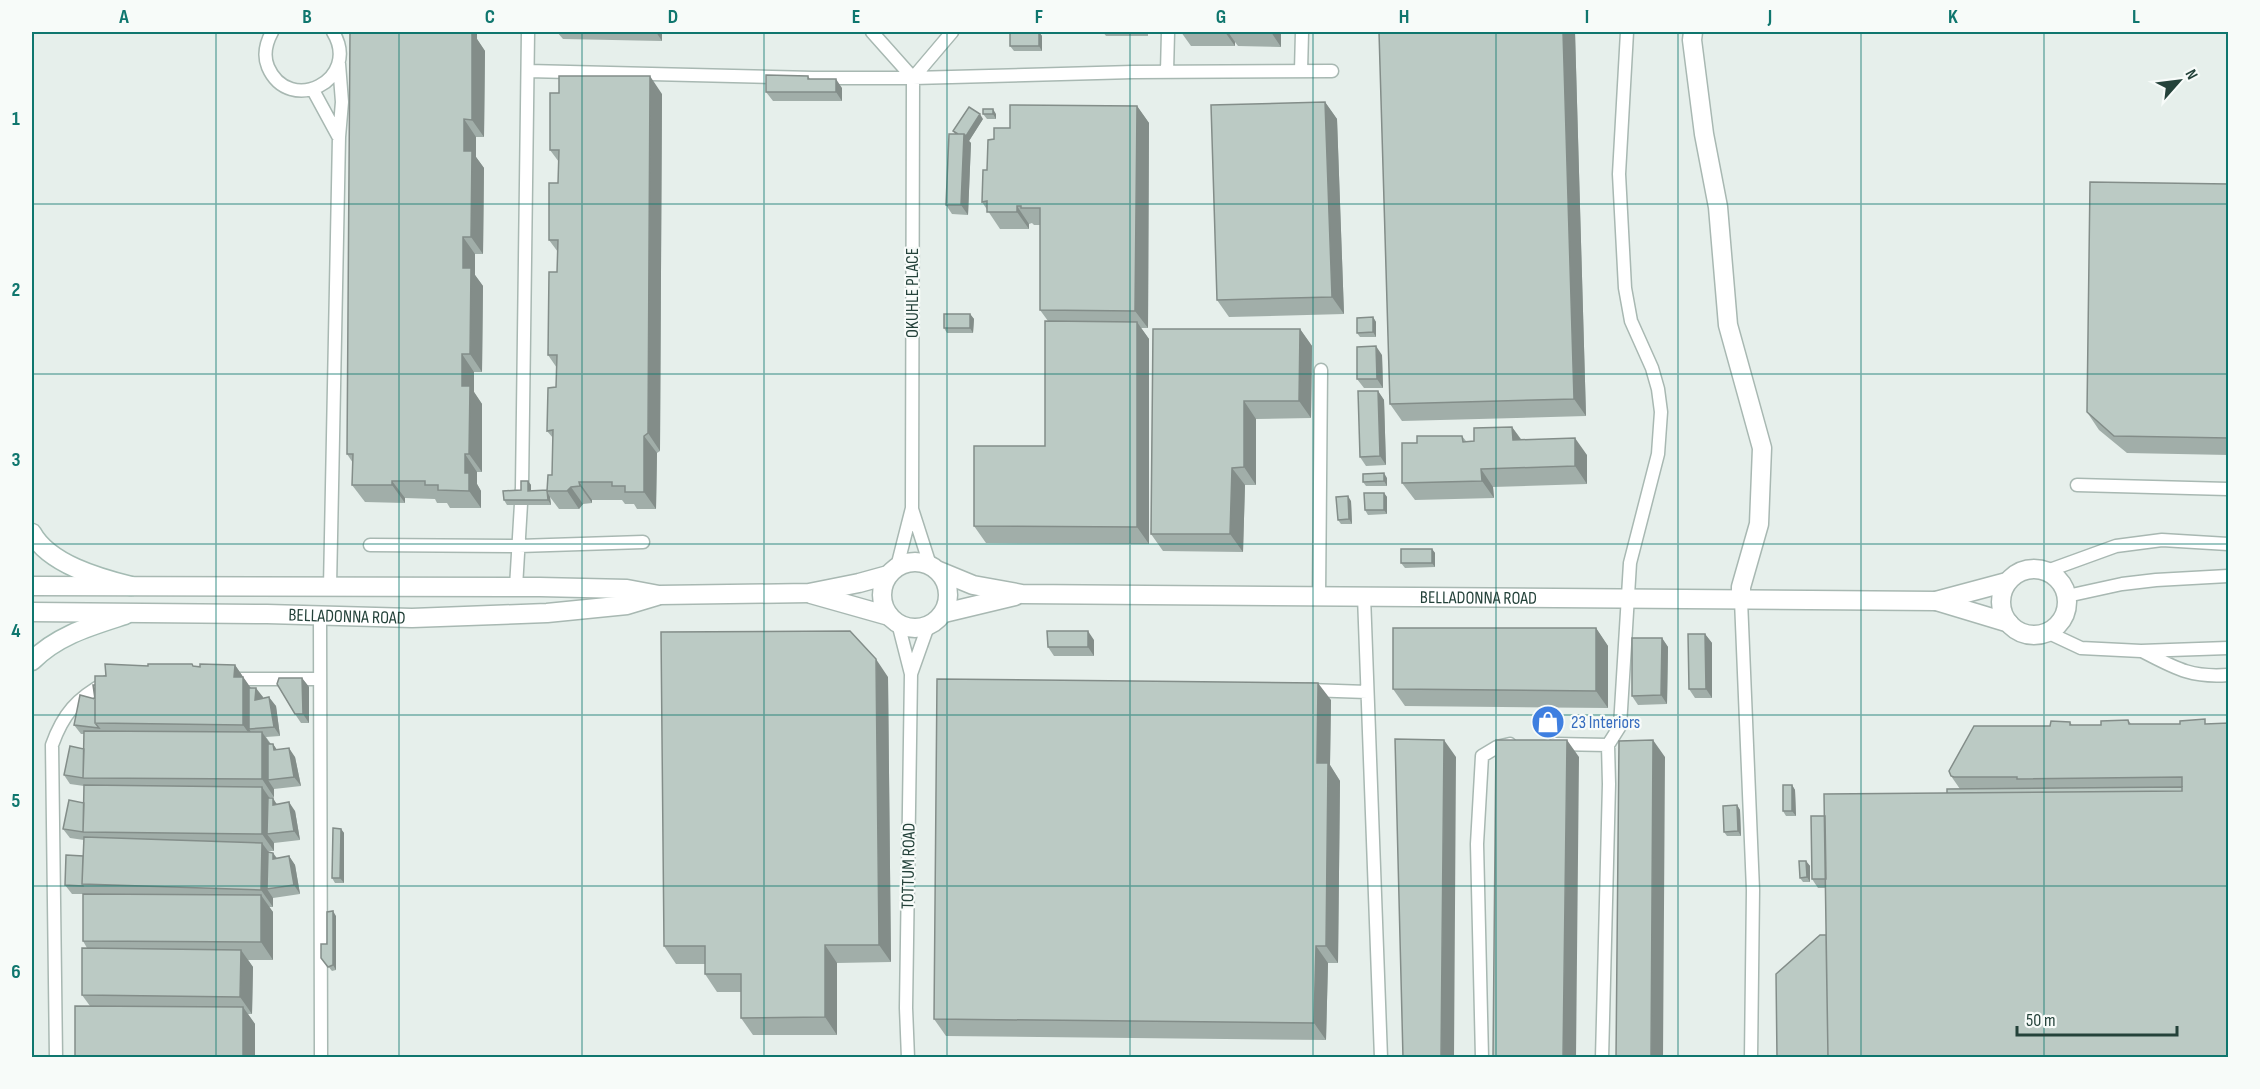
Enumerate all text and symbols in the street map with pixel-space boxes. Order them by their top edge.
text: A [118,5,129,29]
text: B [302,5,312,29]
text: C [485,5,495,29]
text: D [668,5,678,29]
text: E [852,5,860,29]
text: F [1035,5,1043,29]
text: G [1216,5,1226,29]
text: H [1399,5,1409,29]
text: I [1585,5,1589,29]
text: J [1767,5,1772,29]
text: K [1948,5,1958,29]
text: L [2132,5,2140,29]
north arrow [2149,51,2209,111]
text: N [2181,66,2201,83]
text: 1 [12,107,20,131]
street label: OKUHLE PLACE [902,248,923,338]
text: 2 [12,278,20,302]
text: 3 [12,448,21,472]
street label: BELLADONNA ROAD [1420,587,1537,609]
street label: BELLADONNA ROAD [288,605,406,629]
text: 4 [11,619,21,643]
shop icon: 23 Interiors [1530,704,1566,740]
place label: 23 Interiors [1571,712,1640,733]
text: 5 [12,789,21,813]
street label: TOTTUM ROAD [897,823,920,909]
text: 6 [11,960,21,984]
scale bar [2017,999,2178,1037]
text: 50 m [2026,1010,2056,1031]

